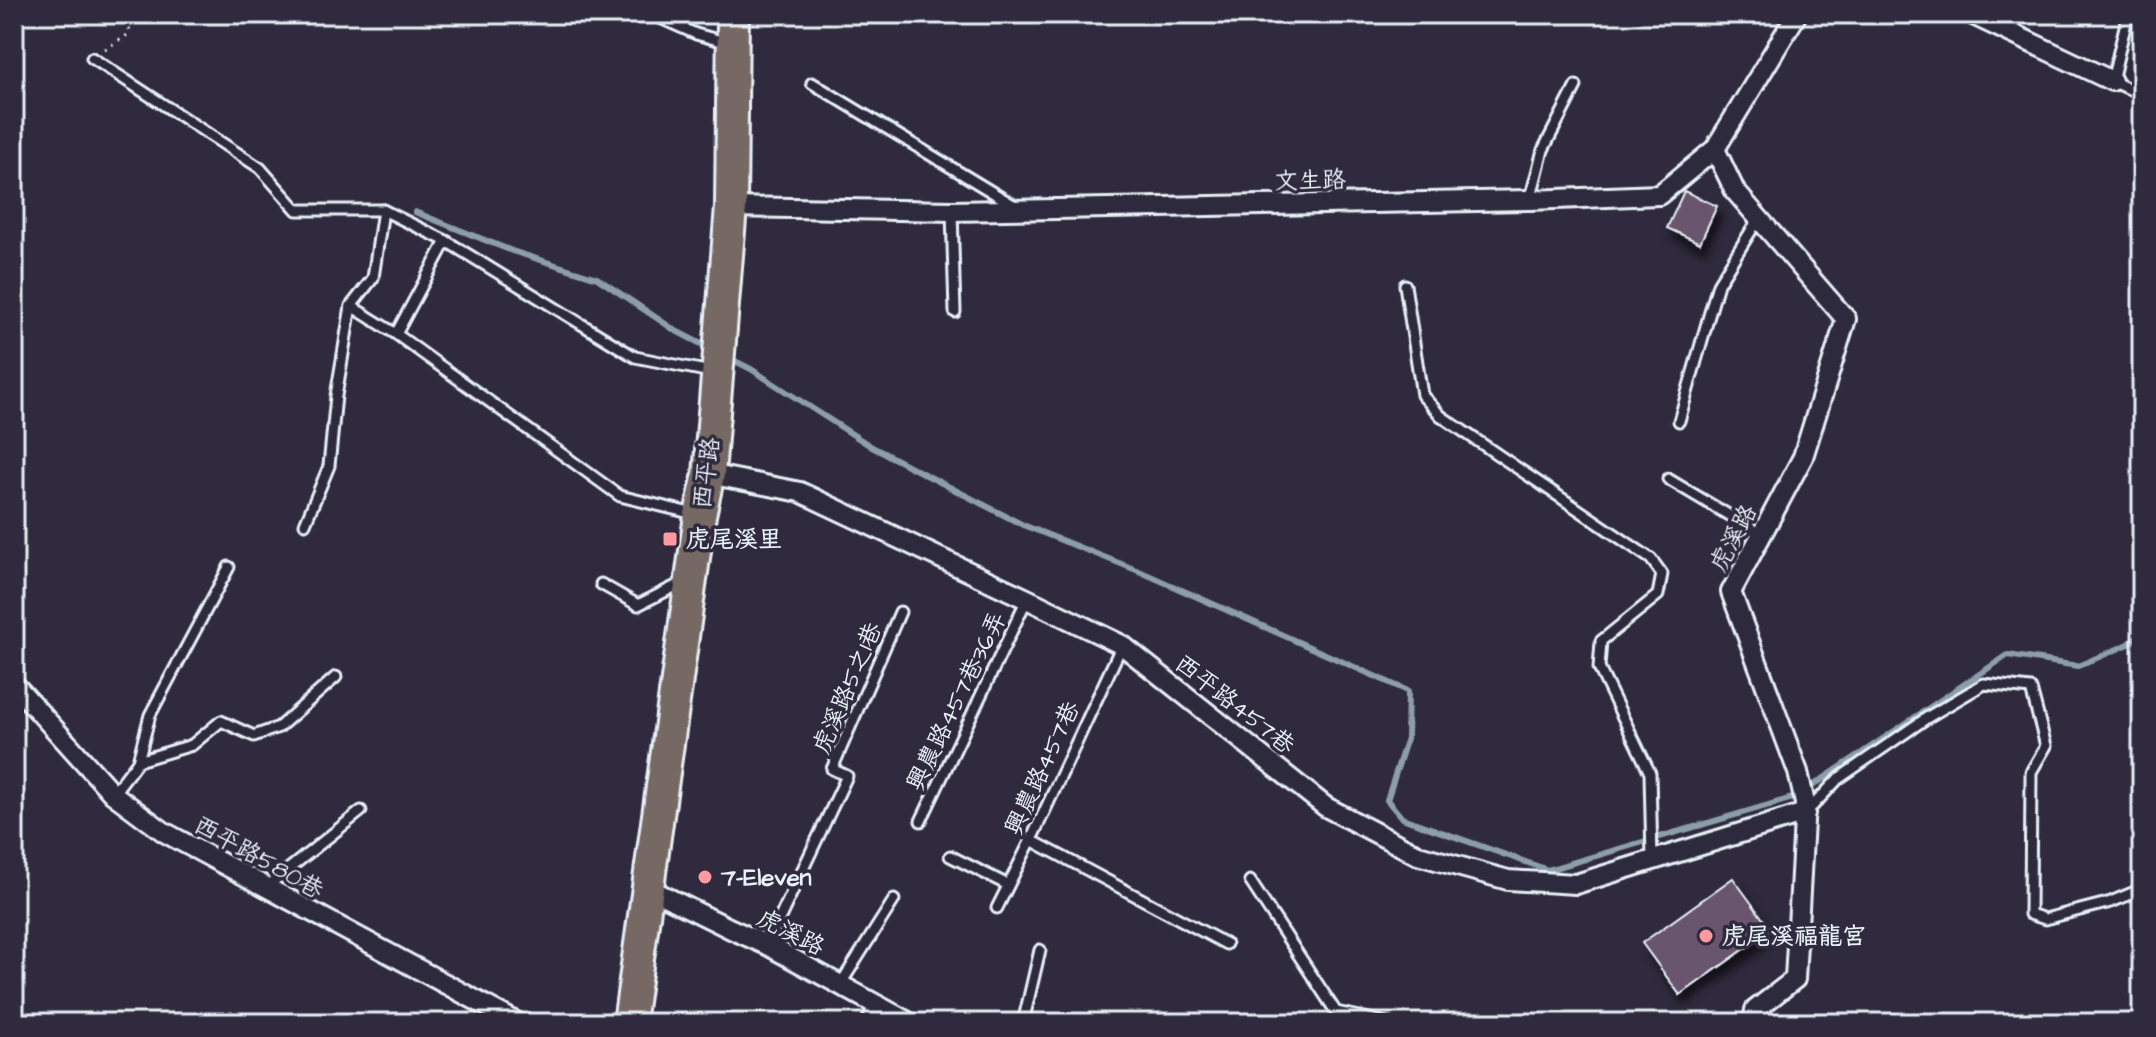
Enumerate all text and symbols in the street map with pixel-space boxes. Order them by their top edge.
street label: 文生路 [1274,163,1346,199]
street label: 西平路 [685,435,729,511]
street label: 虎溪路 [1702,499,1766,578]
place label: 虎尾溪里 [686,523,782,557]
marker: 虎尾溪里 [661,530,679,548]
street label: 興農路457巷36弄 [899,606,1015,797]
street label: 虎溪路5之1巷 [805,617,891,759]
street label: 西平路457巷 [1167,647,1302,763]
street label: 興農路457巷 [997,696,1089,841]
street label: 西平路580巷 [187,808,330,908]
place label: 7-Eleven [720,861,812,895]
marker: 7-Eleven [696,868,714,886]
street label: 虎溪路 [751,901,830,964]
place label: 虎尾溪福龍宮 [1722,920,1866,954]
marker: 虎尾溪福龍宮 [1697,927,1715,945]

